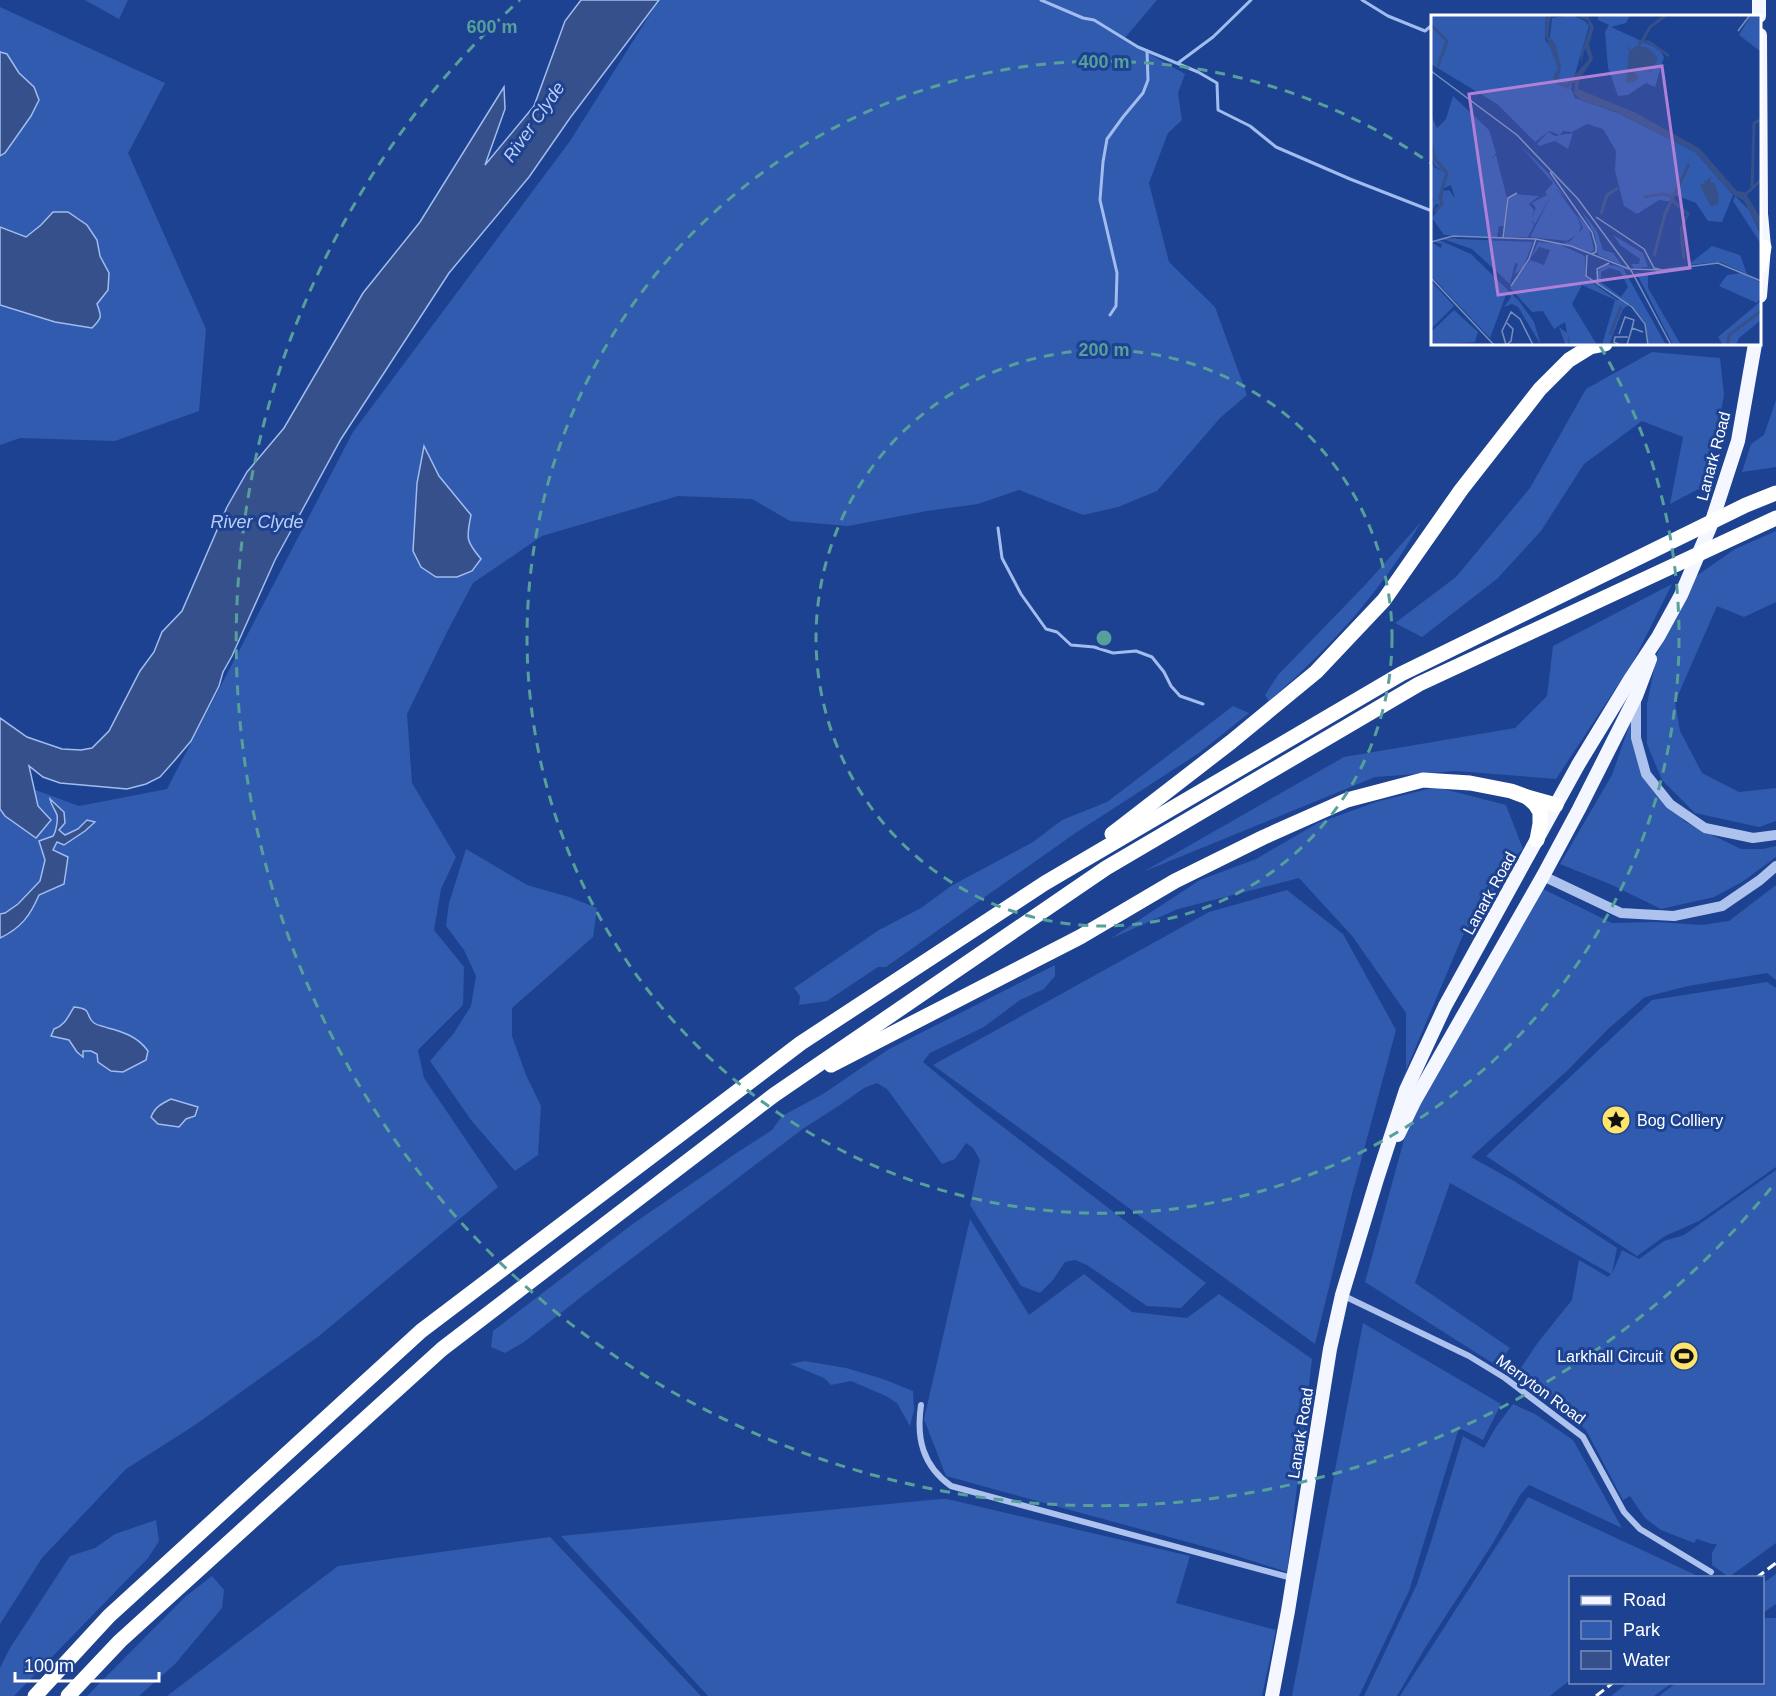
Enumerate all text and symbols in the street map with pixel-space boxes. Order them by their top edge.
inset map [1431,15,1761,345]
text: 600 m [466,17,518,37]
text: 400 m [1078,52,1130,72]
water label: River Clyde [499,78,569,166]
text: 200 m [1078,340,1130,360]
street label: Lanark Road [1693,410,1734,503]
water label: River Clyde [210,512,304,532]
centre of rings [1094,628,1114,648]
street label: Lanark Road [1460,849,1519,937]
place icon: Bog Colliery [1600,1104,1632,1136]
place label: Bog Colliery [1637,1112,1723,1129]
sports icon: Larkhall Circuit [1668,1340,1700,1372]
place label: Larkhall Circuit [1557,1348,1664,1365]
street label: Merryton Road [1493,1351,1589,1427]
street label: Lanark Road [1285,1387,1316,1480]
legend [1569,1576,1764,1684]
text: Road [1623,1590,1666,1610]
text: Park [1623,1620,1661,1640]
scale bar [15,1645,159,1683]
text: Water [1623,1650,1670,1670]
text: 100 m [24,1656,74,1676]

